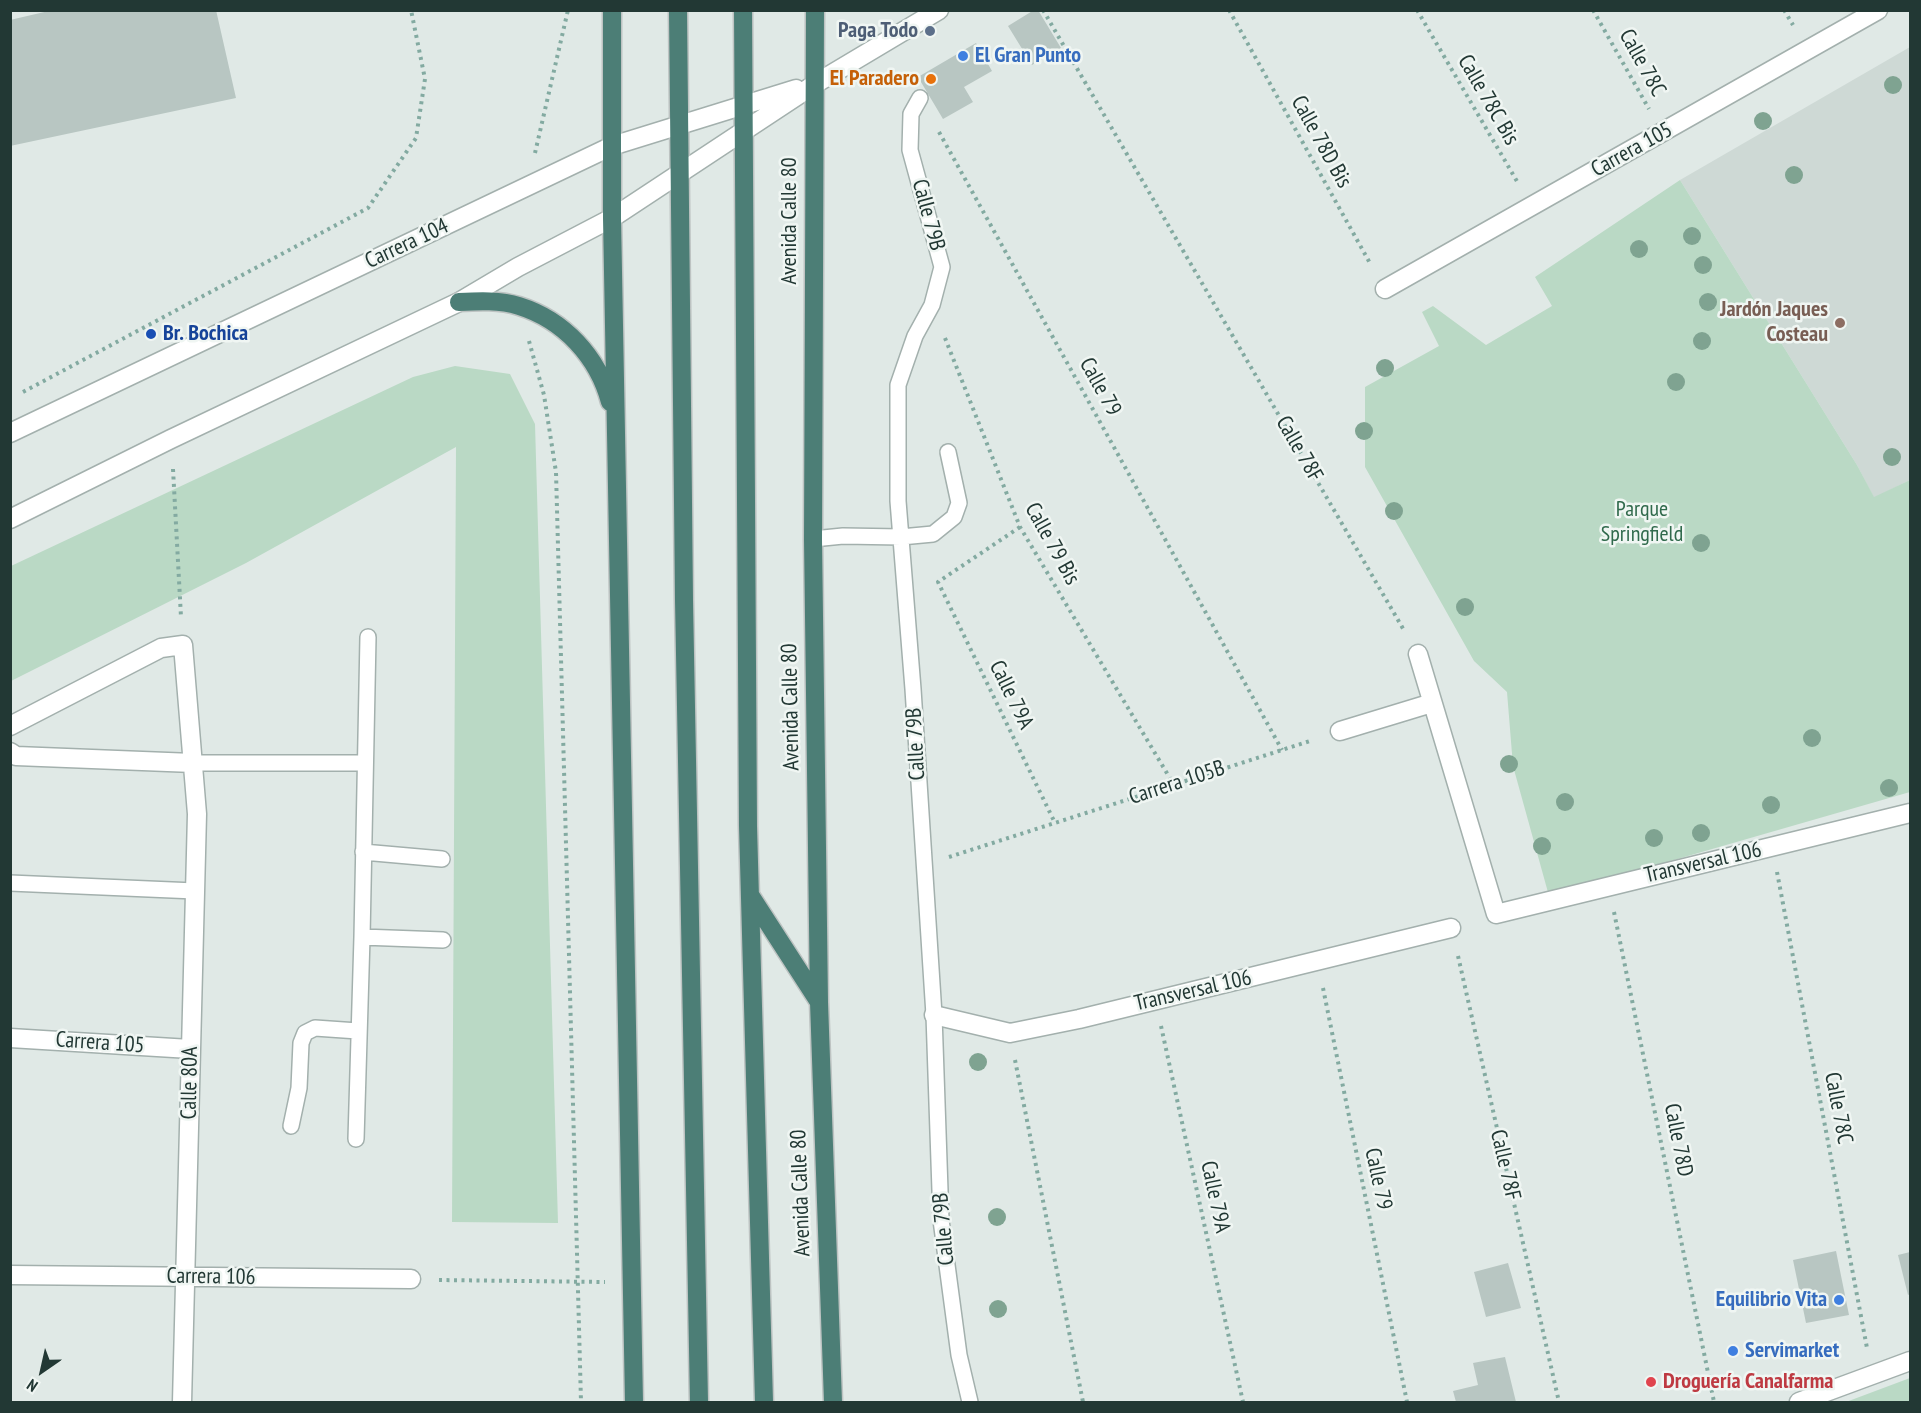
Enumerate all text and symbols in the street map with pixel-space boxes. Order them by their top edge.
place label: Paga Todo [838,18,918,44]
marker: Paga Todo [923,24,937,38]
street label: Calle 78C [1613,25,1671,101]
place label: El Gran Punto [975,43,1081,69]
marker: El Gran Punto [956,49,970,63]
street label: Calle 78C Bis [1452,50,1524,150]
place label: El Paradero [830,66,919,92]
marker: El Paradero [924,72,938,86]
street label: Calle 78D Bis [1285,91,1357,193]
street label: Carrera 105 [1587,117,1677,183]
street label: Avenida Calle 80 [777,157,803,285]
street label: Calle 79B [906,176,950,254]
street label: Carrera 104 [361,213,453,275]
place label: Jardón Jaques Costeau [1720,297,1828,348]
marker: Jardón Jaques Costeau [1833,316,1847,330]
place label: Br. Bochica [163,321,248,347]
marker: Br. Bochica [144,327,158,341]
street label: Calle 79 [1073,353,1127,421]
street label: Calle 78F [1270,411,1328,487]
park label: Parque Springfield [1601,497,1683,548]
street label: Calle 79 Bis [1019,498,1085,590]
street label: Avenida Calle 80 [777,643,805,771]
street label: Calle 79A [983,656,1039,734]
street label: Calle 79B [901,707,931,781]
street label: Carrera 105B [1126,755,1228,811]
street label: Transversal 106 [1642,837,1764,889]
street label: Transversal 106 [1132,965,1254,1017]
street label: Carrera 105 [55,1027,145,1059]
street label: Calle 80A [176,1046,204,1120]
street label: Calle 78C [1818,1070,1858,1146]
street label: Calle 78D [1658,1101,1698,1179]
street label: Calle 78F [1484,1127,1526,1203]
street label: Avenida Calle 80 [786,1129,816,1257]
street label: Calle 79 [1359,1146,1397,1212]
street label: Calle 79A [1195,1159,1235,1235]
street label: Calle 79B [928,1192,960,1266]
street label: Carrera 106 [166,1263,256,1291]
place label: Equilibrio Vita [1716,1287,1827,1313]
marker: Equilibrio Vita [1832,1293,1846,1307]
place label: Servimarket [1745,1338,1839,1364]
north arrow [12,1341,72,1401]
marker: Servimarket [1726,1344,1740,1358]
place label: Droguería Canalfarma [1663,1369,1833,1395]
text: N [23,1375,41,1397]
marker: Droguería Canalfarma [1644,1375,1658,1389]

